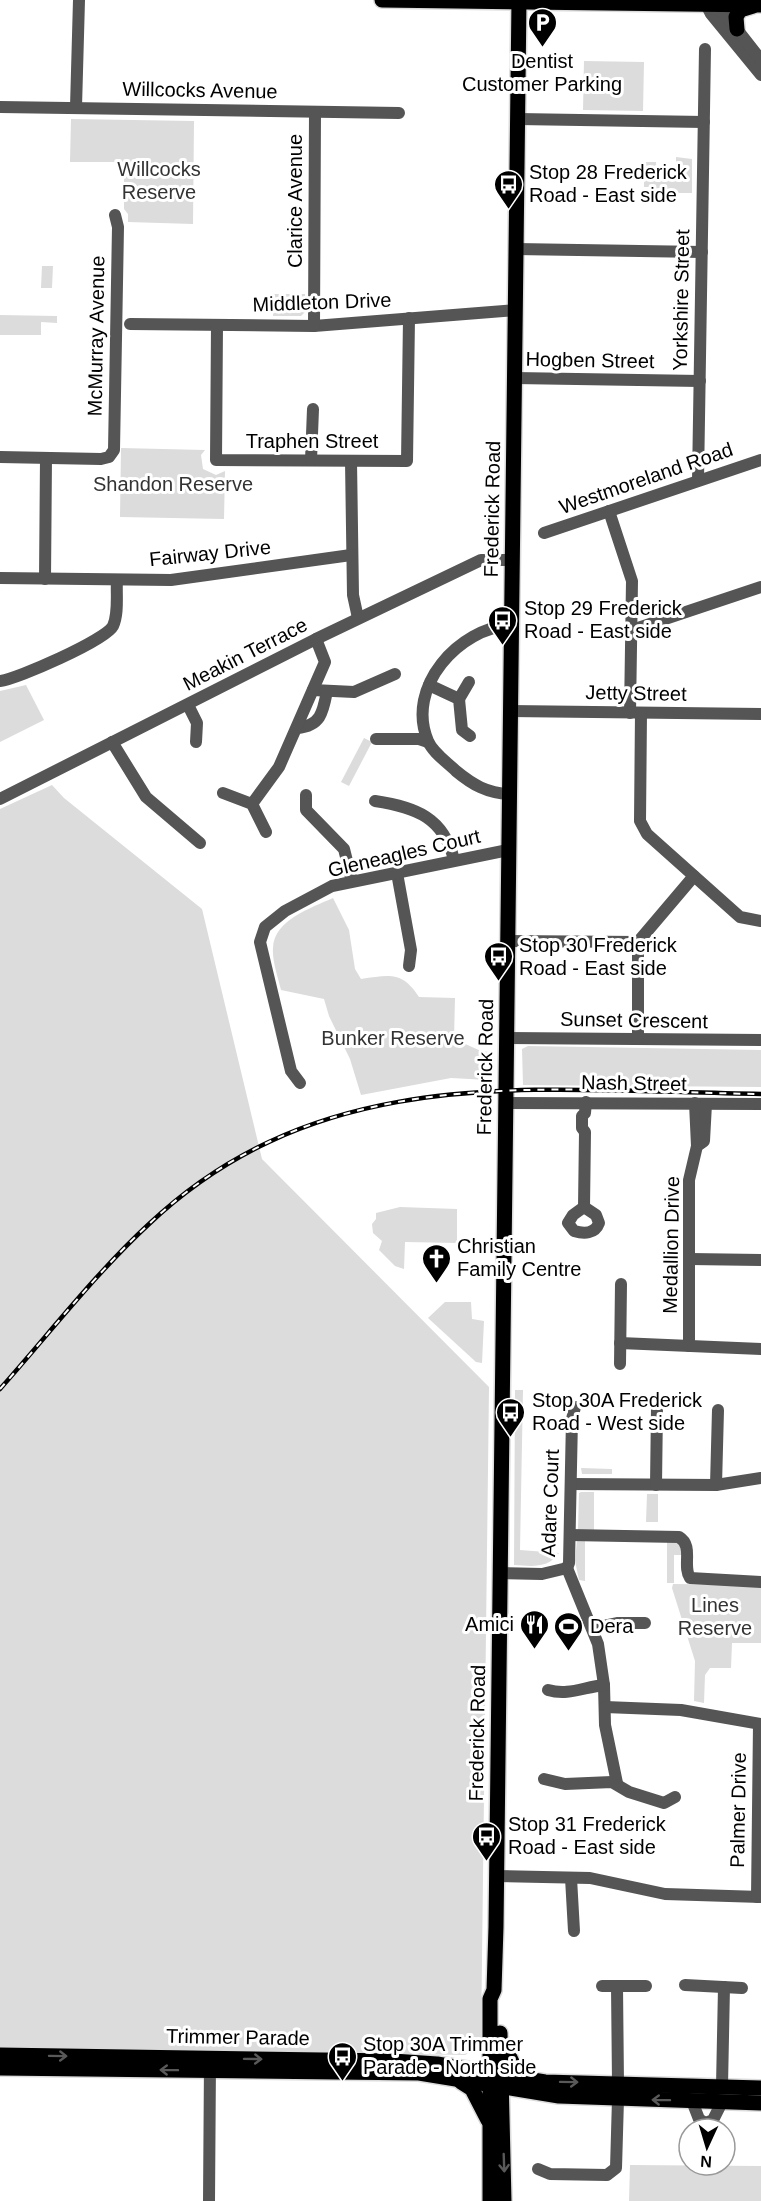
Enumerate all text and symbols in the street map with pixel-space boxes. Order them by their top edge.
parking icon: Dentist Customer Parking [526,7,558,49]
place label: Dentist Customer Parking [462,50,622,95]
street label: Willcocks Avenue [122,78,278,102]
street label: Clarice Avenue [284,134,306,268]
park label: Willcocks Reserve [117,158,201,203]
place label: Stop 28 Frederick Road - East side [529,161,688,206]
bus stop icon: Stop 28 Frederick Road - East side [492,168,524,210]
street label: Yorkshire Street [669,229,693,371]
street label: McMurray Avenue [84,255,108,417]
street label: Middleton Drive [252,289,392,315]
street label: Hogben Street [525,348,655,372]
street label: Traphen Street [246,430,379,452]
street label: Westmoreland Road [556,438,736,518]
street label: Frederick Road [480,440,504,578]
park label: Shandon Reserve [93,473,253,495]
street label: Fairway Drive [148,536,272,570]
place label: Stop 29 Frederick Road - East side [524,597,683,642]
bus stop icon: Stop 29 Frederick Road - East side [487,604,519,646]
street label: Meakin Terrace [179,613,311,695]
street label: Jetty Street [585,681,687,705]
street label: Gleneagles Court [326,825,483,881]
place label: Stop 30 Frederick Road - East side [519,934,678,979]
bus stop icon: Stop 30 Frederick Road - East side [482,940,514,982]
street label: Frederick Road [473,998,497,1136]
street label: Sunset Crescent [560,1008,709,1032]
park label: Bunker Reserve [321,1027,465,1049]
street label: Nash Street [581,1071,687,1095]
street label: Medallion Drive [659,1176,683,1314]
place label: Christian Family Centre [457,1235,581,1280]
church icon: Christian Family Centre [420,1242,452,1284]
place label: Stop 30A Frederick Road - West side [532,1389,703,1434]
bus stop icon: Stop 30A Frederick Road - West side [495,1396,527,1438]
street label: Adare Court [537,1448,563,1557]
park label: Lines Reserve [678,1594,752,1639]
restaurant icon: Amici [519,1608,551,1650]
sports icon: Dera [553,1610,585,1652]
place label: Amici [465,1613,514,1635]
place label: Dera [590,1615,634,1637]
street label: Frederick Road [465,1664,489,1802]
street label: Palmer Drive [726,1752,750,1868]
place label: Stop 31 Frederick Road - East side [508,1813,667,1858]
bus stop icon: Stop 31 Frederick Road - East side [471,1820,503,1862]
street label: Trimmer Parade [166,2025,310,2049]
place label: Stop 30A Trimmer Parade - North side [363,2033,536,2078]
bus stop icon: Stop 30A Trimmer Parade - North side [326,2040,358,2082]
one-way arrow [48,2050,68,2061]
one-way arrow [243,2053,263,2065]
one-way arrow [159,2065,179,2076]
one-way arrow [558,2077,578,2088]
one-way arrow [651,2094,671,2106]
north arrow [677,2117,737,2177]
one-way arrow [498,2153,510,2173]
text: N [700,2153,712,2170]

